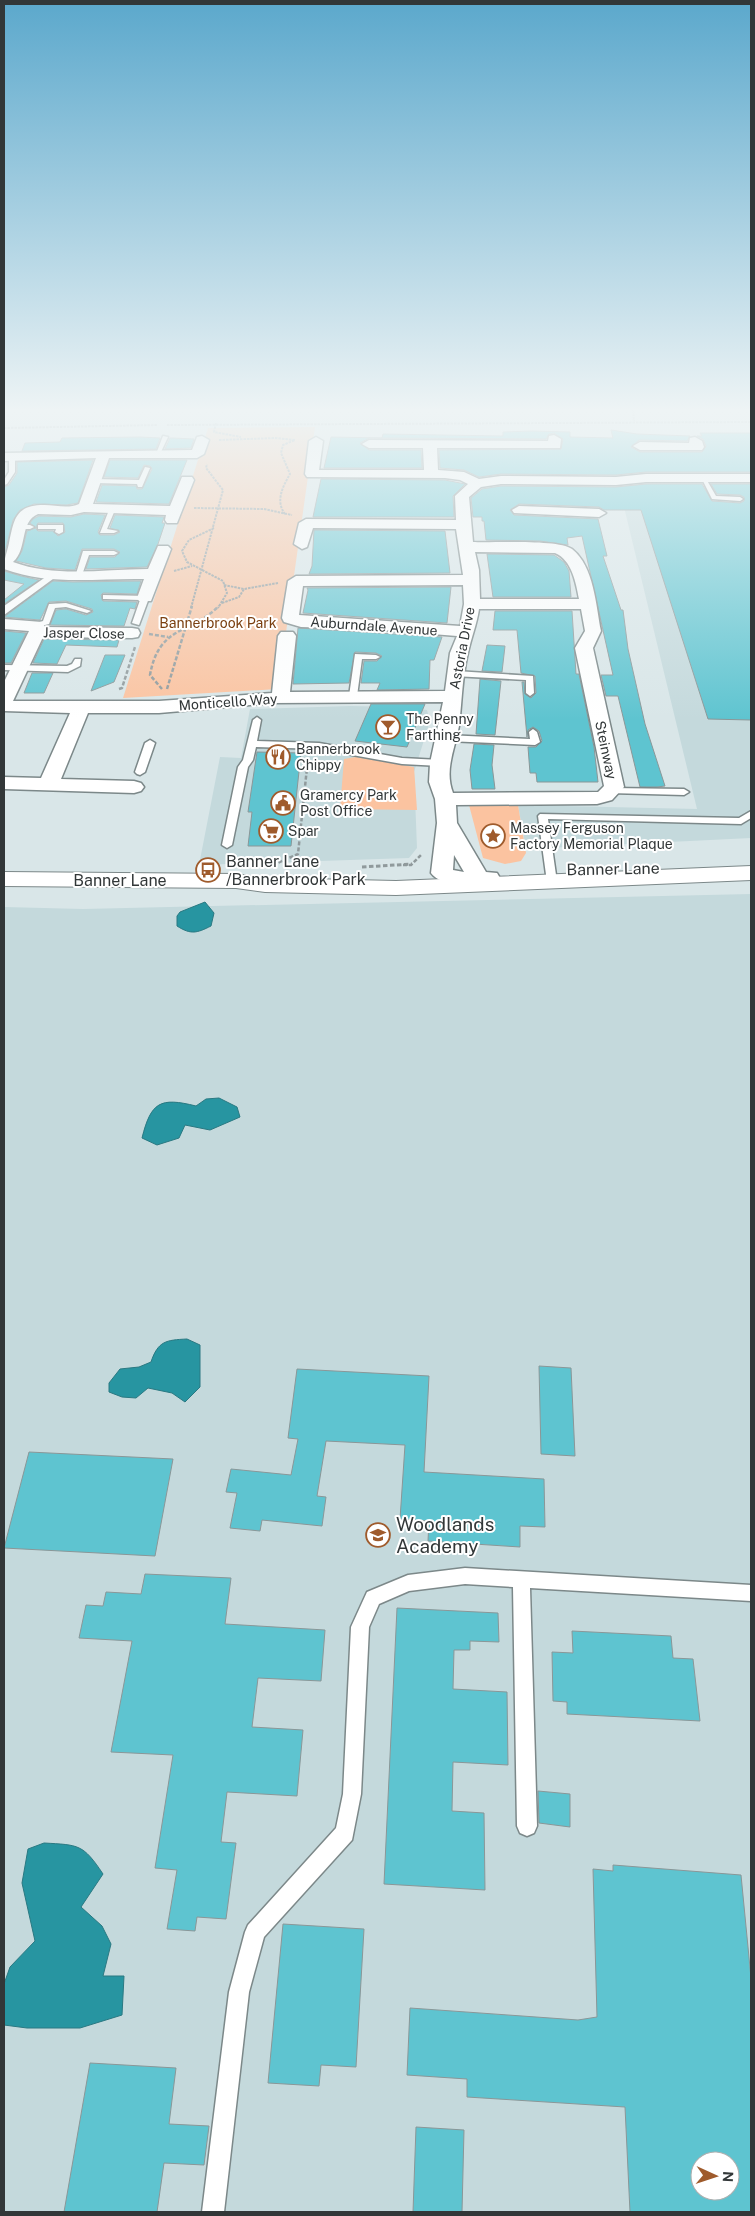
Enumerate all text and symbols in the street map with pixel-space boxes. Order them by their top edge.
street label: Astoria Drive [446,605,478,690]
street label: Auburndale Avenue [310,614,438,638]
park label: Bannerbrook Park [159,615,277,631]
street label: Jasper Close [43,624,125,642]
street label: Monticello Way [178,691,278,713]
place label: The Penny Farthing [406,711,474,743]
bar icon: The Penny Farthing [375,714,401,740]
street label: Steinway [592,719,620,781]
place label: Bannerbrook Chippy [296,741,380,773]
restaurant icon: Bannerbrook Chippy [265,744,291,770]
place label: Gramercy Park Post Office [300,787,397,819]
public building icon: Gramercy Park Post Office [270,790,296,816]
supermarket icon: Spar [258,818,284,844]
place label: Massey Ferguson Factory Memorial Plaque [510,820,673,852]
place label: Spar [288,823,319,839]
place icon: Massey Ferguson Factory Memorial Plaque [480,823,506,849]
place label: Banner Lane /Bannerbrook Park [226,852,366,889]
bus stop icon: Banner Lane /Bannerbrook Park [195,857,221,883]
street label: Banner Lane [566,859,660,879]
street label: Banner Lane [73,871,167,890]
place label: Woodlands Academy [396,1513,494,1557]
school or university icon: Woodlands Academy [365,1522,391,1548]
north arrow [690,2151,740,2201]
text: N [720,2171,736,2183]

